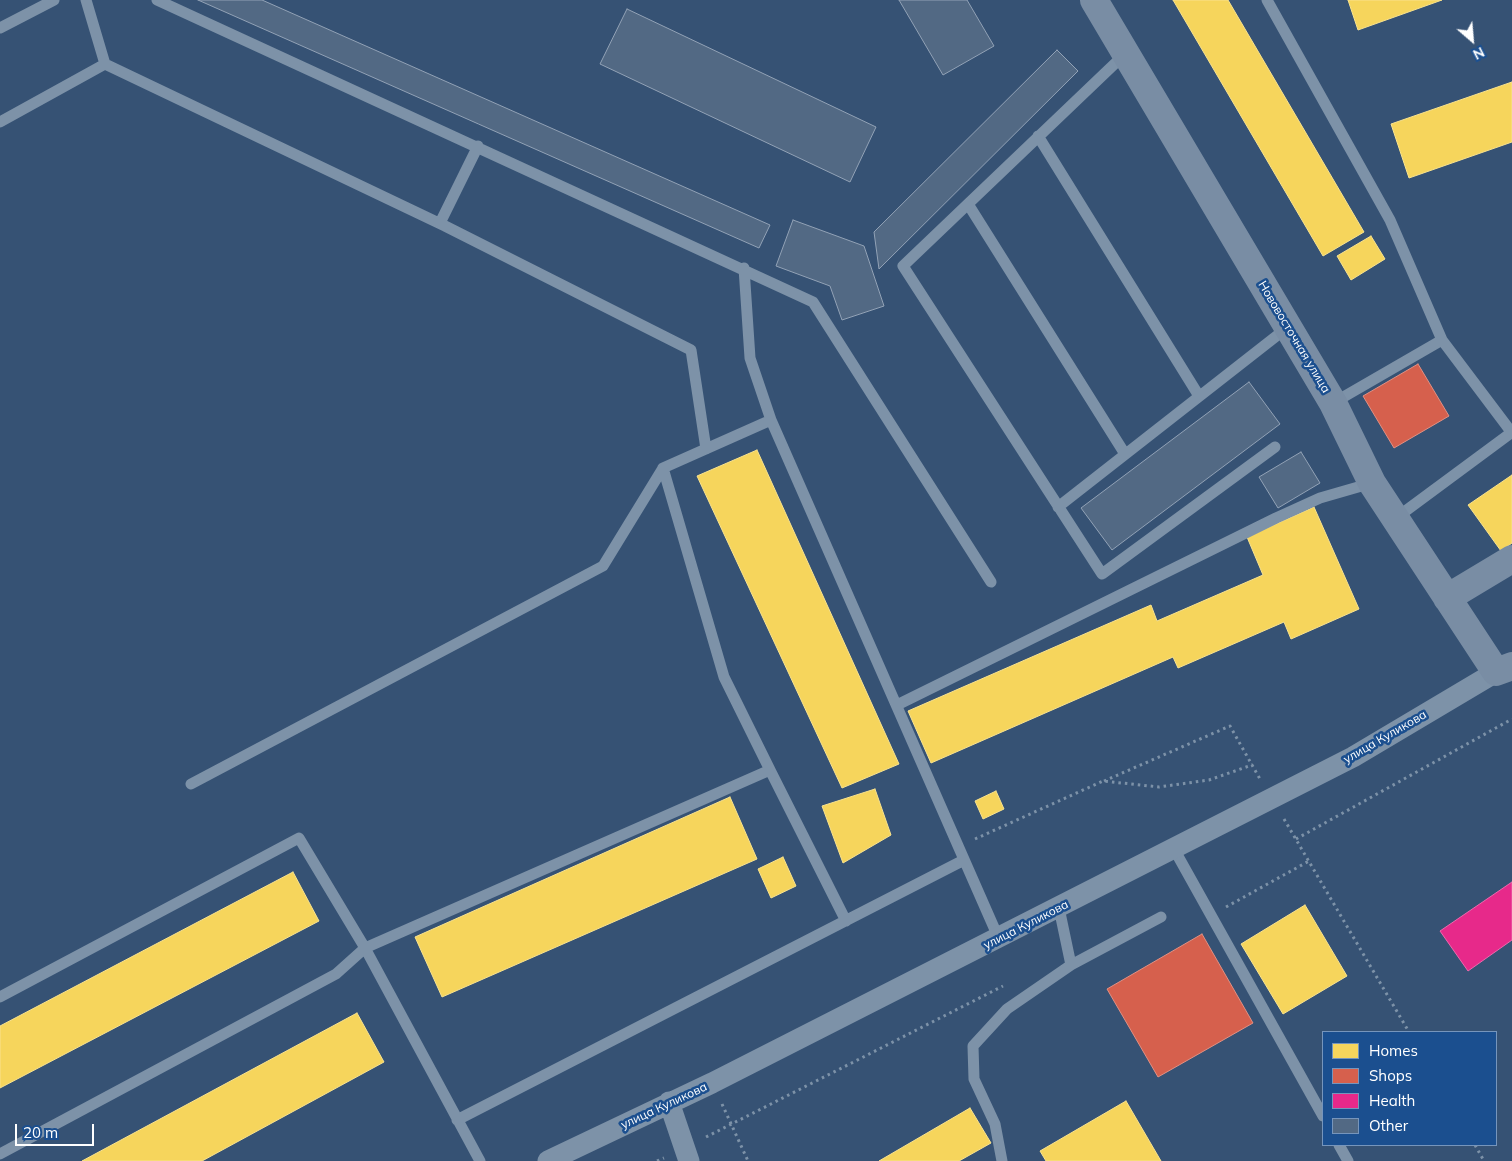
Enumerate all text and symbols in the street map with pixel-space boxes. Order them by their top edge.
north arrow [1447,15,1497,65]
text: N [1470,43,1488,64]
street label: Нововосточная улица [1255,278,1333,396]
street label: улица Куликова [1341,707,1429,767]
street label: улица Куликова [981,897,1071,953]
legend [1322,1031,1497,1146]
text: Homes [1369,1041,1418,1060]
text: Shops [1369,1066,1412,1085]
street label: улица Куликова [619,1080,709,1132]
text: Health [1369,1091,1415,1110]
scale bar [18,1114,96,1146]
text: Other [1369,1116,1408,1135]
text: 20 m [23,1123,58,1142]

